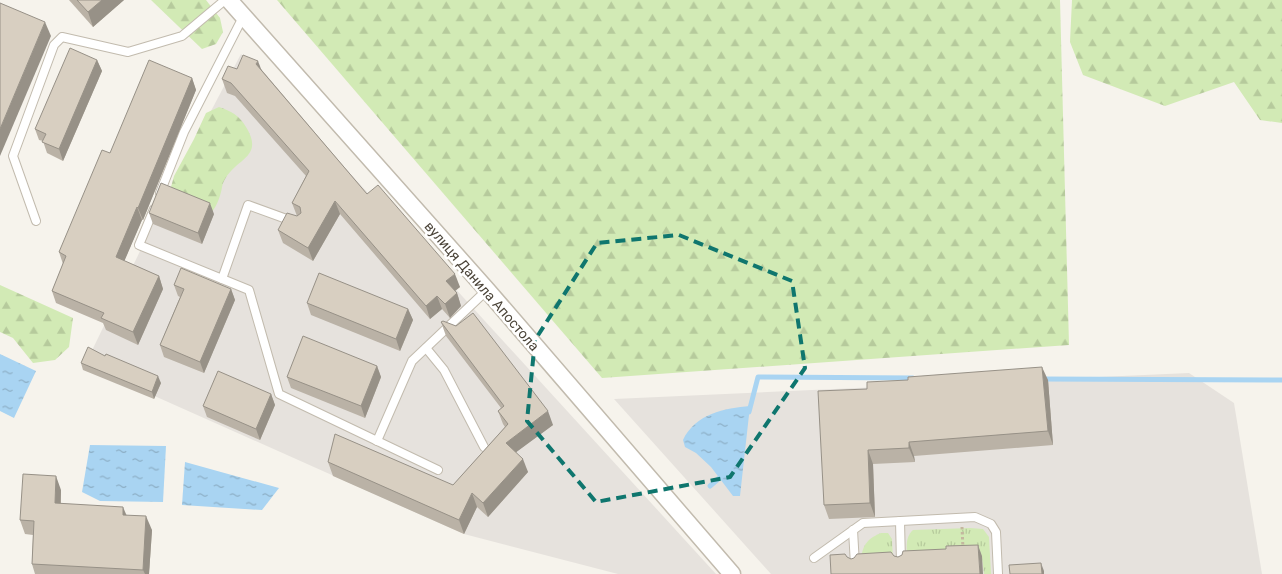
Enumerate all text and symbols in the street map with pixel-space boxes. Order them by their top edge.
street label: вулиця Данила Апостола [421,218,543,354]

